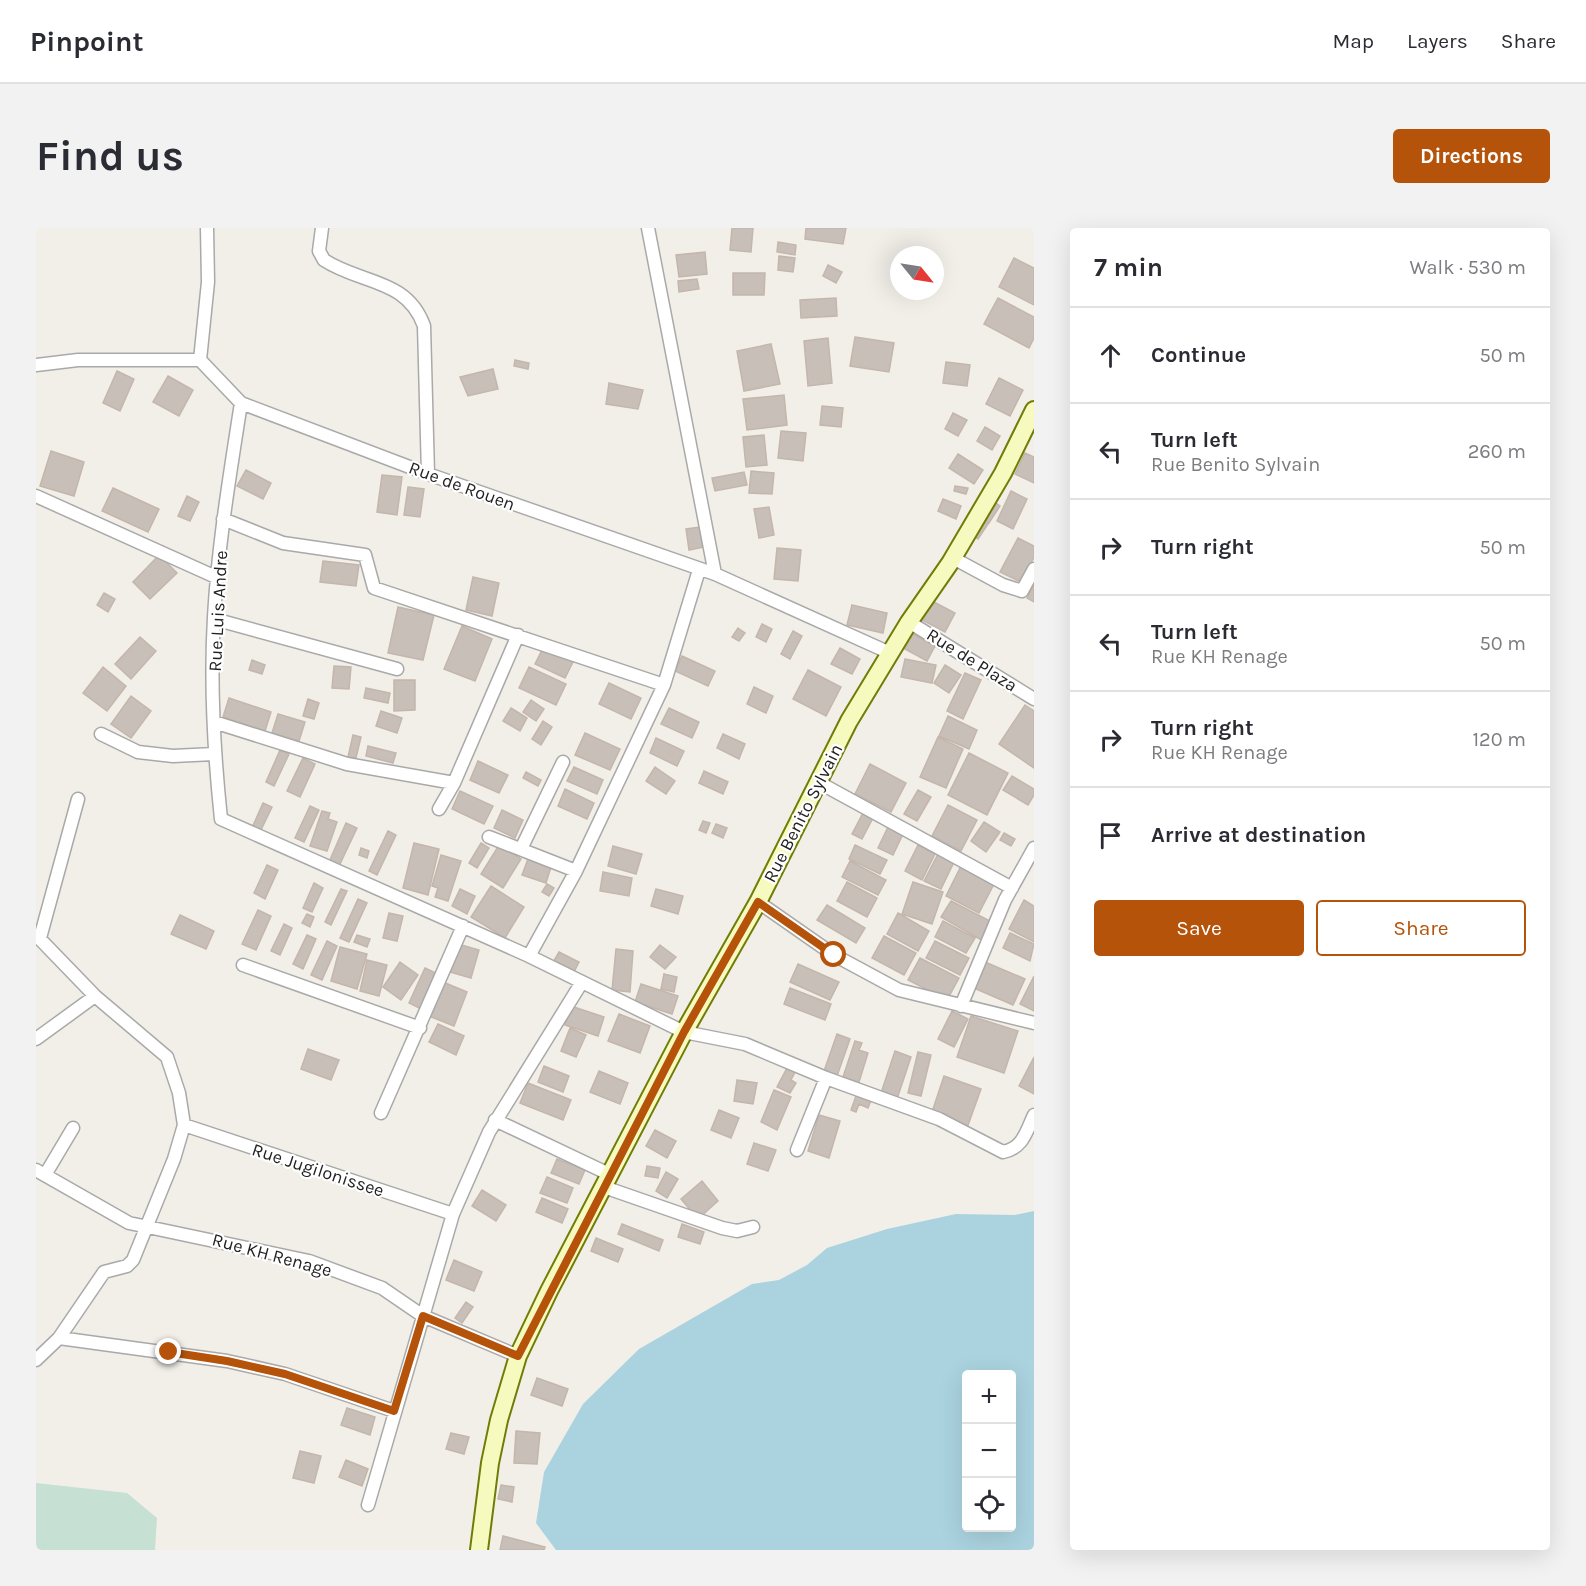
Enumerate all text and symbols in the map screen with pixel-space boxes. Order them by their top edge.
text: Pinpoint [30,25,143,58]
text: Map [1332,29,1374,53]
text: Layers [1407,29,1468,53]
text: Share [1501,29,1556,53]
button: Directions [1393,129,1550,183]
text: Find us [36,131,184,181]
north arrow [890,246,944,300]
text: 7 min [1094,252,1163,283]
text: Walk · 530 m [1409,256,1526,279]
icon: ahead [1094,339,1127,372]
text: Continue [1151,342,1246,368]
text: 50 m [1479,344,1526,367]
text: Turn left [1151,427,1238,453]
icon: left [1094,435,1127,468]
text: 260 m [1468,440,1526,463]
text: Rue Benito Sylvain [1151,453,1320,476]
street label: Rue de Rouen [406,457,518,515]
icon: right [1094,531,1127,564]
text: Turn right [1151,534,1254,560]
text: 50 m [1479,536,1526,559]
street label: Rue Luis Andre [204,550,232,672]
text: Turn left [1151,619,1238,645]
street label: Rue de Plaza [922,623,1022,697]
icon: left [1094,627,1127,660]
text: 50 m [1479,632,1526,655]
text: Rue KH Renage [1151,645,1288,668]
text: Turn right [1151,715,1254,741]
icon: right [1094,723,1127,756]
text: 120 m [1472,728,1526,751]
street label: Rue Benito Sylvain [759,740,847,886]
text: Rue KH Renage [1151,741,1288,764]
icon: arrive [1094,819,1127,852]
text: Arrive at destination [1151,822,1366,848]
button: Save [1094,900,1304,956]
button: Share [1316,900,1526,956]
route start [820,941,846,967]
street label: Rue Jugilonissee [249,1138,387,1202]
street label: Rue KH Renage [210,1228,334,1282]
route end [155,1338,181,1364]
map controls [962,1370,1016,1532]
button: + [962,1370,1016,1424]
button: − [962,1424,1016,1478]
button: locate [962,1478,1016,1532]

